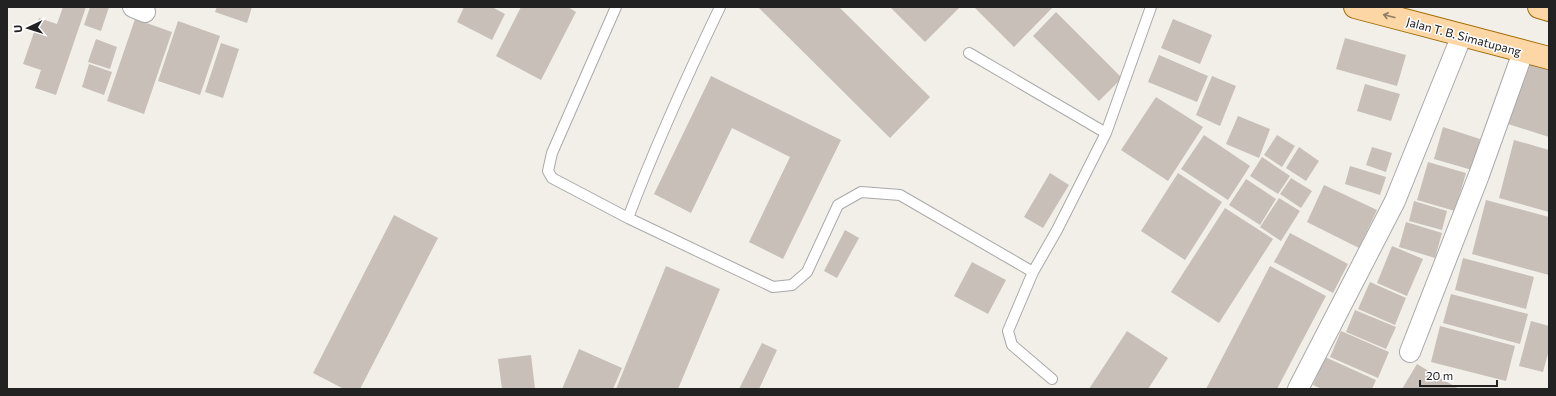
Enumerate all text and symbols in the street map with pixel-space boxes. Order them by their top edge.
north arrow [8,8,48,48]
one-way arrow [1383,12,1396,19]
street label: Jalan T. B. Simatupang [1405,14,1523,59]
text: U [11,24,24,33]
scale bar [1420,362,1497,388]
text: 20 m [1426,368,1453,382]

